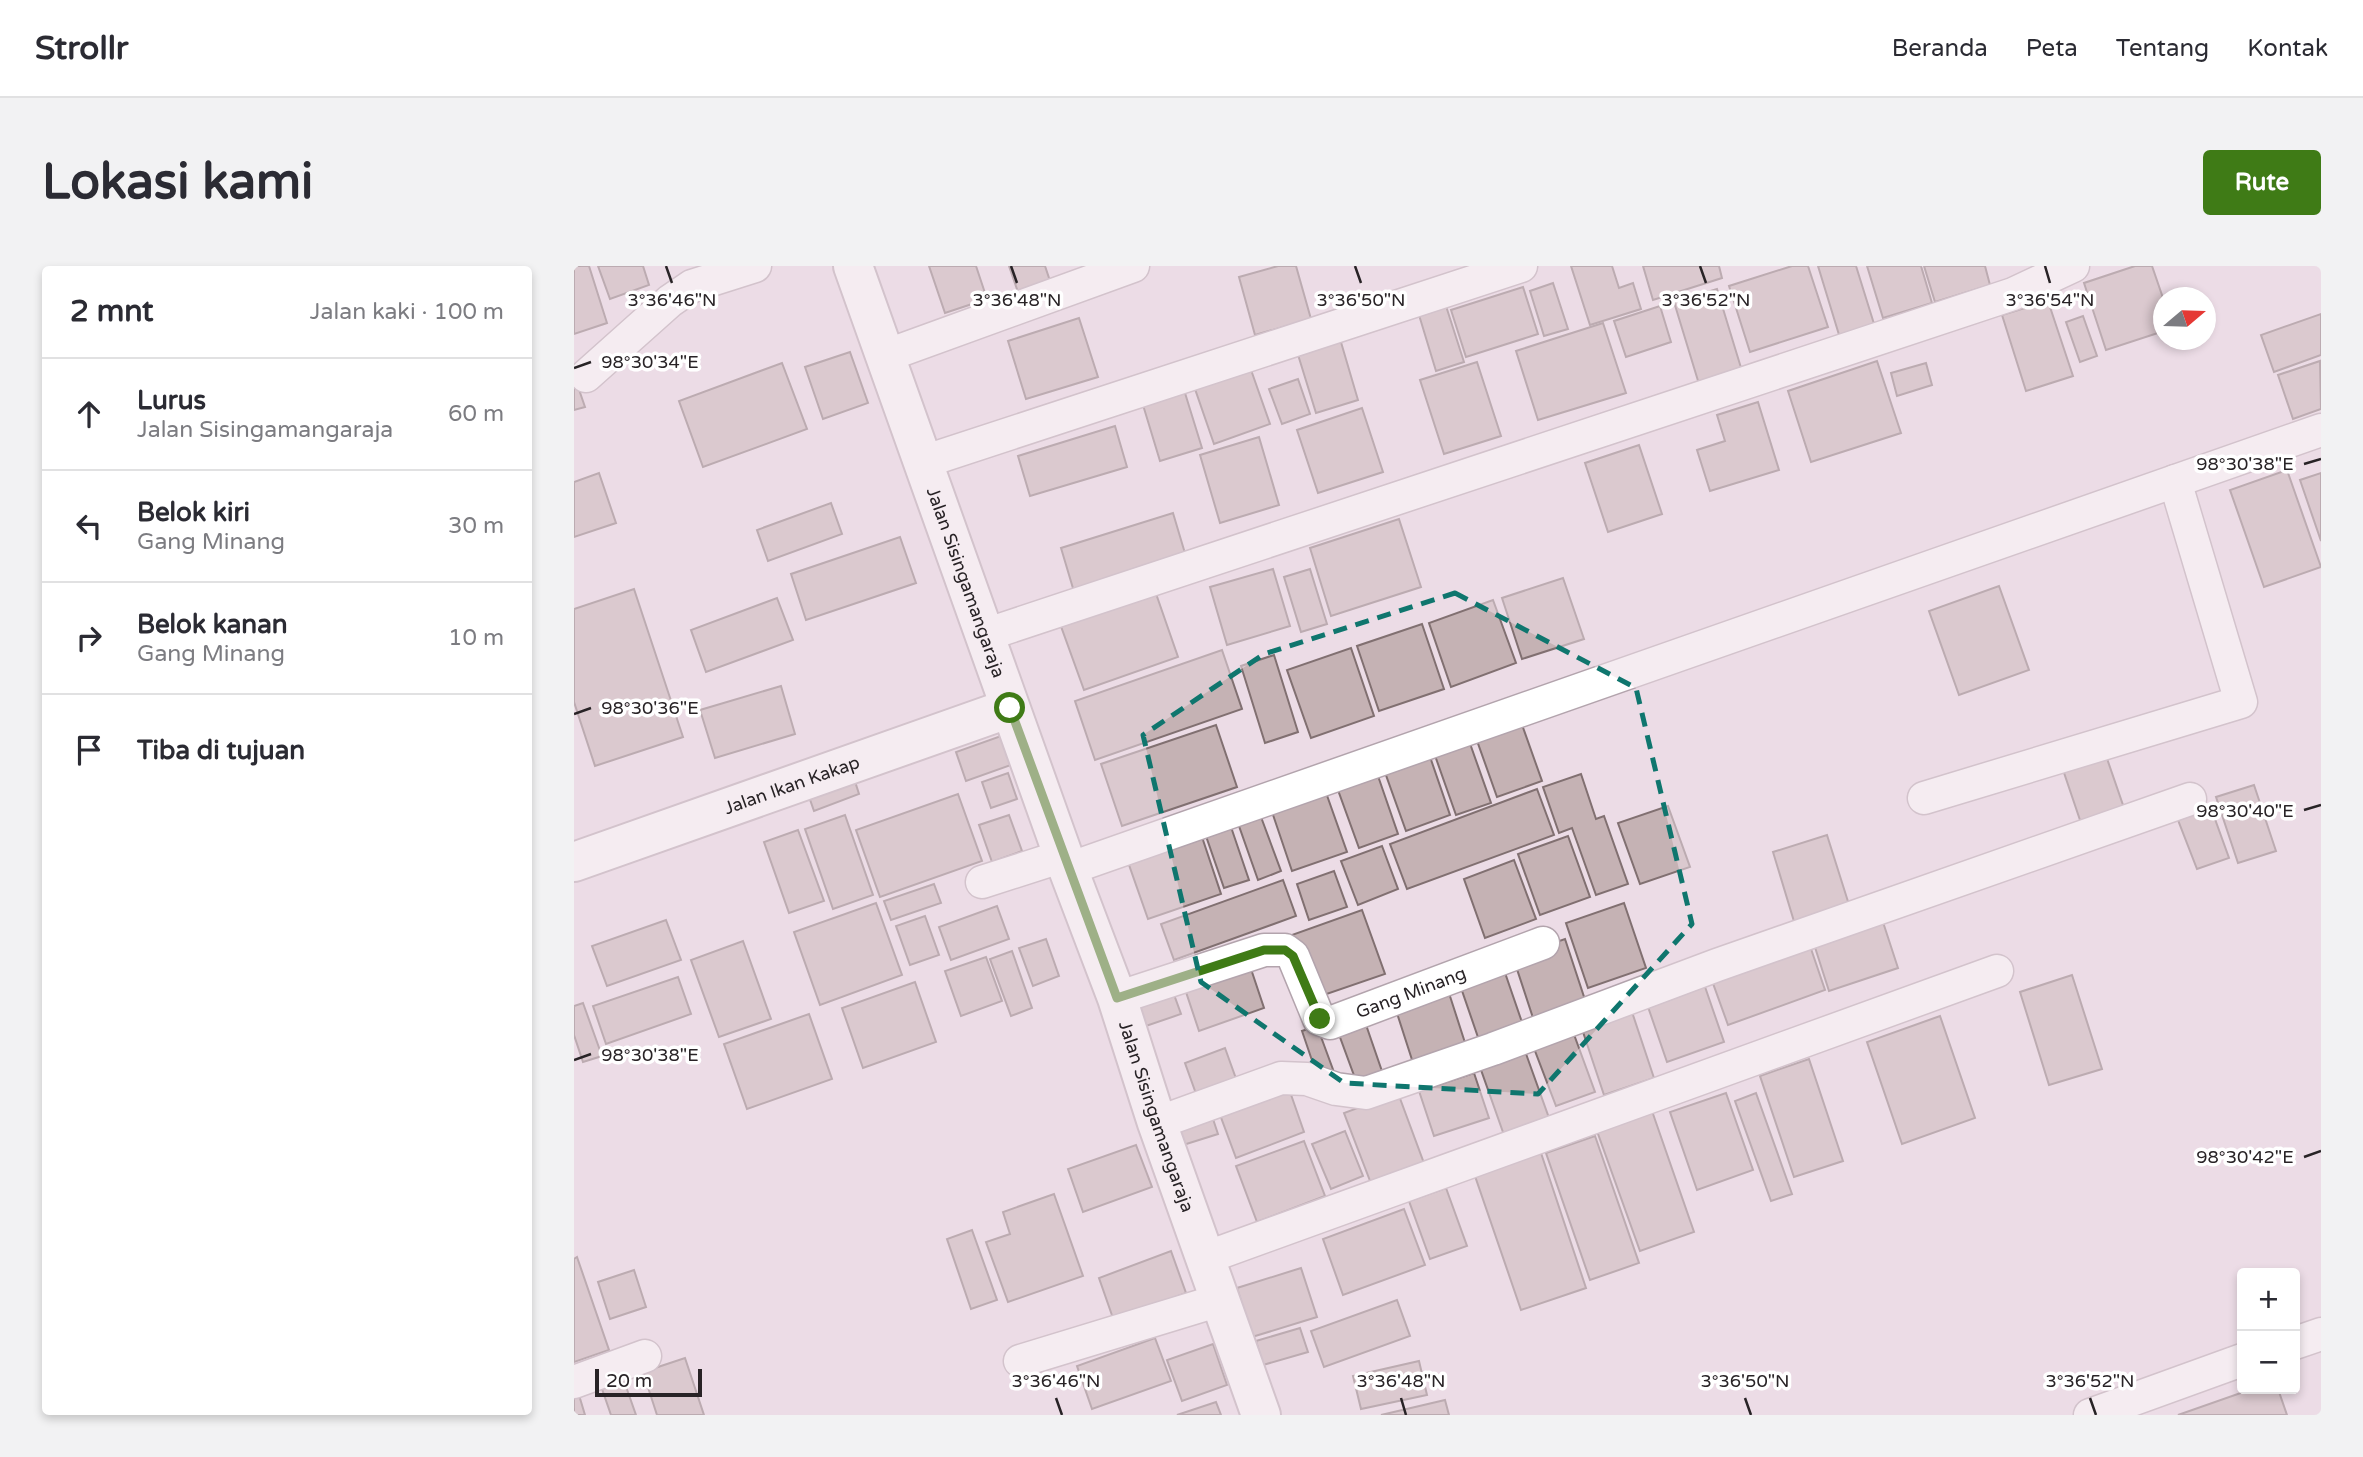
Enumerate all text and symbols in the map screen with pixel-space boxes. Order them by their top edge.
text: Strollr [35,29,129,68]
text: Beranda [1892,34,1988,63]
text: Peta [2026,34,2078,63]
text: Tentang [2116,34,2209,63]
text: Kontak [2247,34,2328,63]
button: Rute [2203,150,2321,215]
text: Lokasi kami [42,153,313,212]
north arrow [2153,287,2216,350]
text: 3°36'46"N [627,289,717,311]
text: 3°36'48"N [972,289,1062,311]
text: 3°36'50"N [1316,289,1406,311]
text: 3°36'52"N [1661,289,1751,311]
text: 3°36'54"N [2005,289,2095,311]
text: 2 mnt [70,293,154,330]
text: Jalan kaki · 100 m [310,298,504,326]
text: 98°30'34"E [601,351,699,373]
text: Lurus [137,385,206,416]
icon: ahead [70,395,108,433]
text: 60 m [448,400,504,428]
text: Jalan Sisingamangaraja [137,416,393,444]
text: 98°30'38"E [2196,453,2294,475]
street label: Jalan Sisingamangaraja [922,484,1010,681]
text: Belok kiri [137,497,250,528]
icon: left [70,507,108,545]
text: 30 m [448,512,504,540]
text: Gang Minang [137,528,285,556]
text: Belok kanan [137,609,288,640]
icon: right [70,619,108,657]
text: 10 m [448,624,504,652]
text: Gang Minang [137,640,285,668]
route start [994,692,1025,723]
text: 98°30'36"E [601,697,699,719]
icon: arrive [70,731,108,769]
text: Tiba di tujuan [137,735,305,766]
street label: Jalan Ikan Kakap [721,751,863,819]
text: 98°30'40"E [2196,800,2294,822]
street label: Gang Minang [1353,962,1469,1023]
route end [1304,1003,1335,1034]
street label: Jalan Sisingamangaraja [1114,1018,1199,1215]
text: 98°30'38"E [601,1044,699,1066]
text: 98°30'42"E [2196,1146,2294,1168]
map controls [2237,1268,2300,1394]
button: + [2237,1268,2300,1331]
button: − [2237,1331,2300,1394]
scale bar [595,1366,702,1398]
text: 20 m [606,1370,652,1392]
text: 3°36'46"N [1011,1370,1101,1392]
text: 3°36'48"N [1356,1370,1446,1392]
text: 3°36'50"N [1700,1370,1790,1392]
text: 3°36'52"N [2045,1370,2135,1392]

